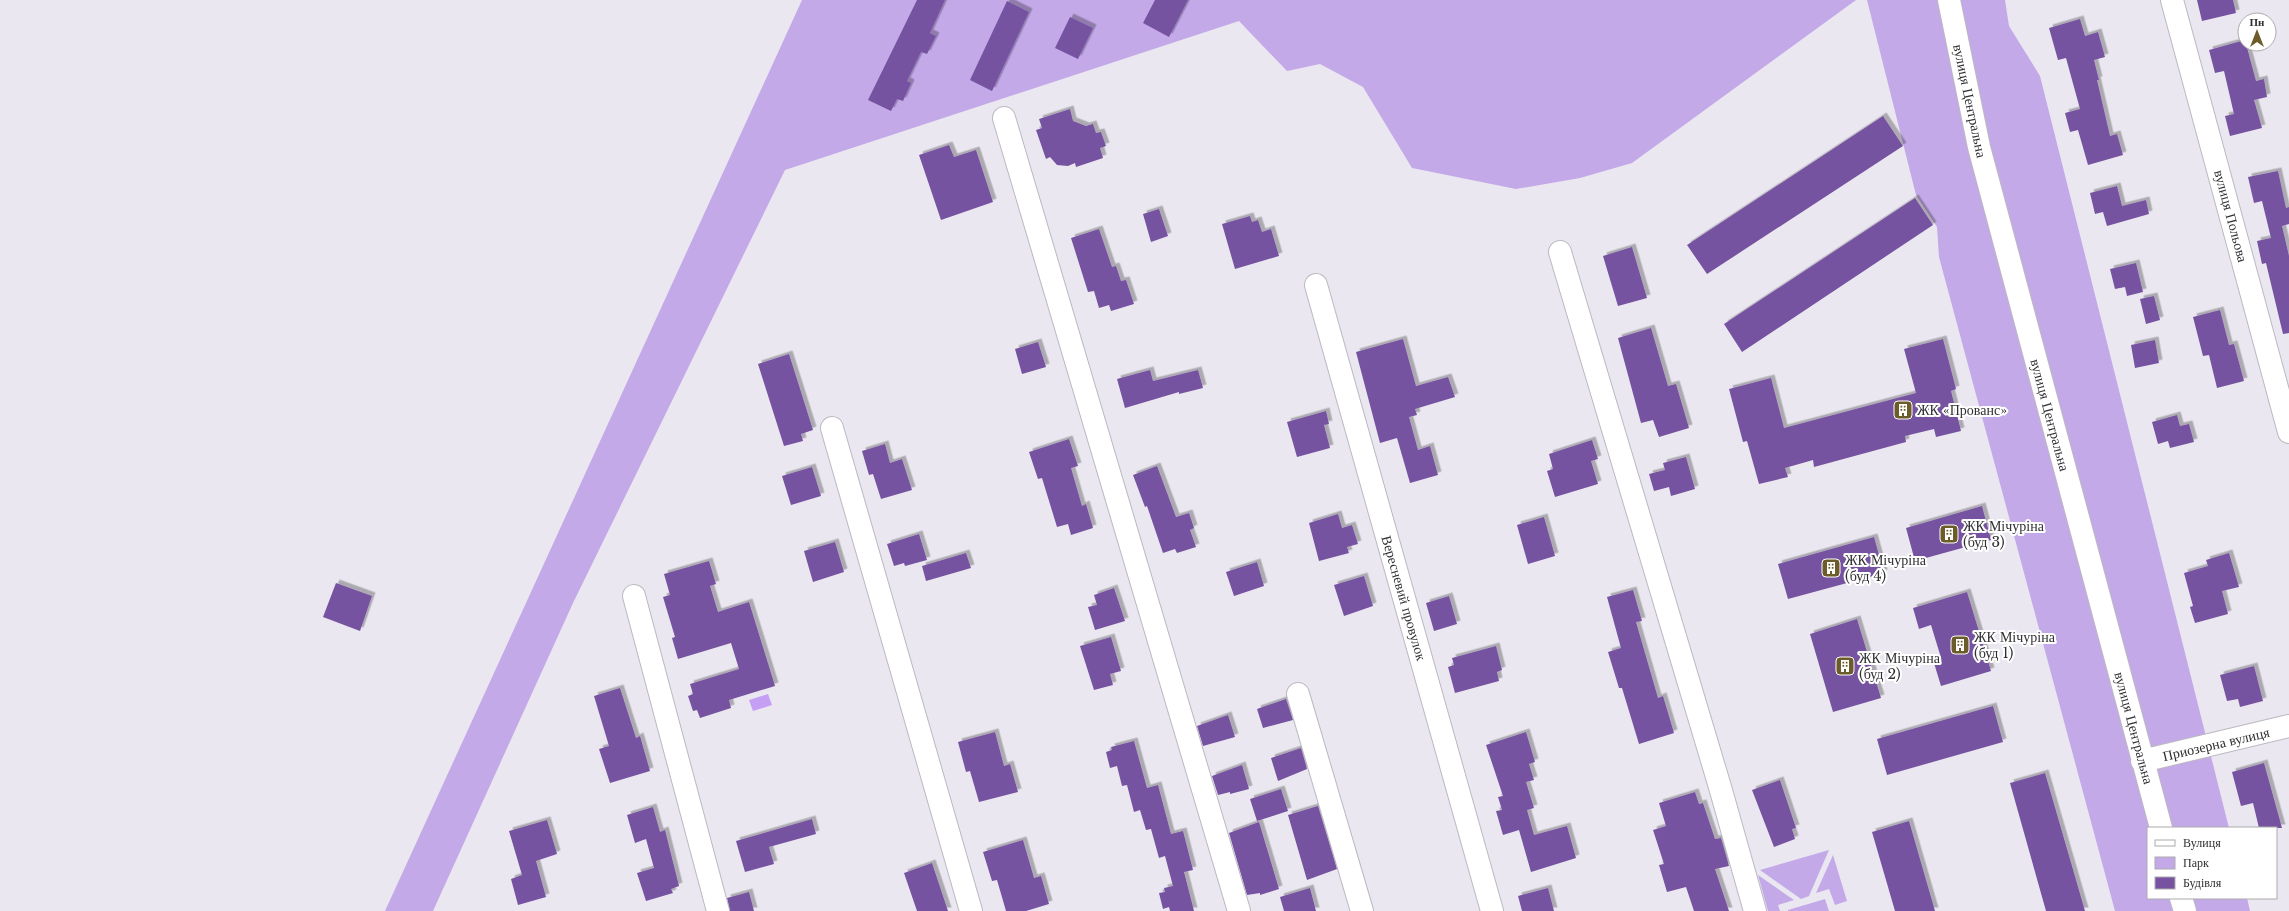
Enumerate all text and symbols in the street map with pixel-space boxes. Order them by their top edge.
north arrow [2237,12,2277,52]
text: Пн [2250,15,2265,29]
street label: вулиця Центральна [1949,43,1991,160]
street label: вулиця Польова [2210,168,2252,265]
street label: вулиця Центральна [2026,357,2074,474]
building icon: ЖК «Прованс» [1892,399,1914,421]
place label: ЖК «Прованс» [1917,401,2007,419]
place label: ЖК Мічуріна (буд 3) [1963,517,2045,551]
building icon: ЖК Мічуріна (буд 3) [1938,523,1960,545]
street label: Вересневий провулок [1378,533,1431,663]
place label: ЖК Мічуріна (буд 4) [1845,551,1927,585]
building icon: ЖК Мічуріна (буд 4) [1820,557,1842,579]
place label: ЖК Мічуріна (буд 1) [1974,628,2056,662]
building icon: ЖК Мічуріна (буд 1) [1949,634,1971,656]
place label: ЖК Мічуріна (буд 2) [1859,649,1941,683]
building icon: ЖК Мічуріна (буд 2) [1834,655,1856,677]
street label: вулиця Центральна [2110,670,2158,787]
street label: Приозерна вулиця [2161,723,2272,765]
legend [2147,827,2277,899]
text: Вулиця [2183,835,2221,850]
text: Парк [2183,855,2209,870]
text: Будівля [2183,875,2222,890]

